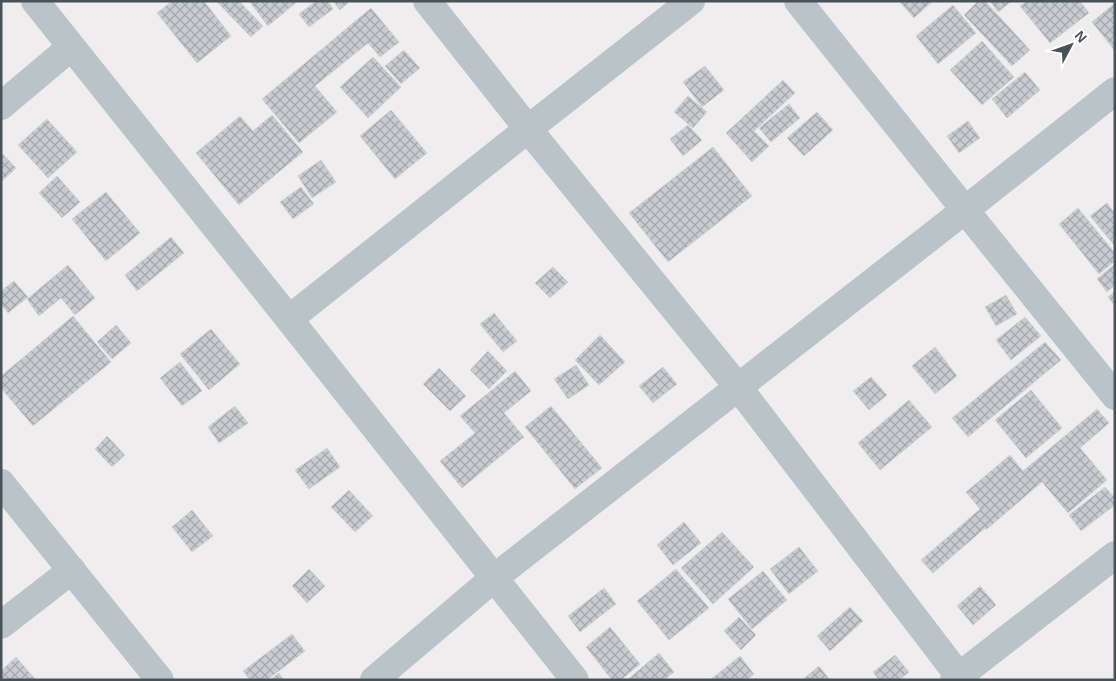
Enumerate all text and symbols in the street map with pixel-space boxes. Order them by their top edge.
north arrow [1046,20,1096,70]
text: N [1071,27,1090,46]

